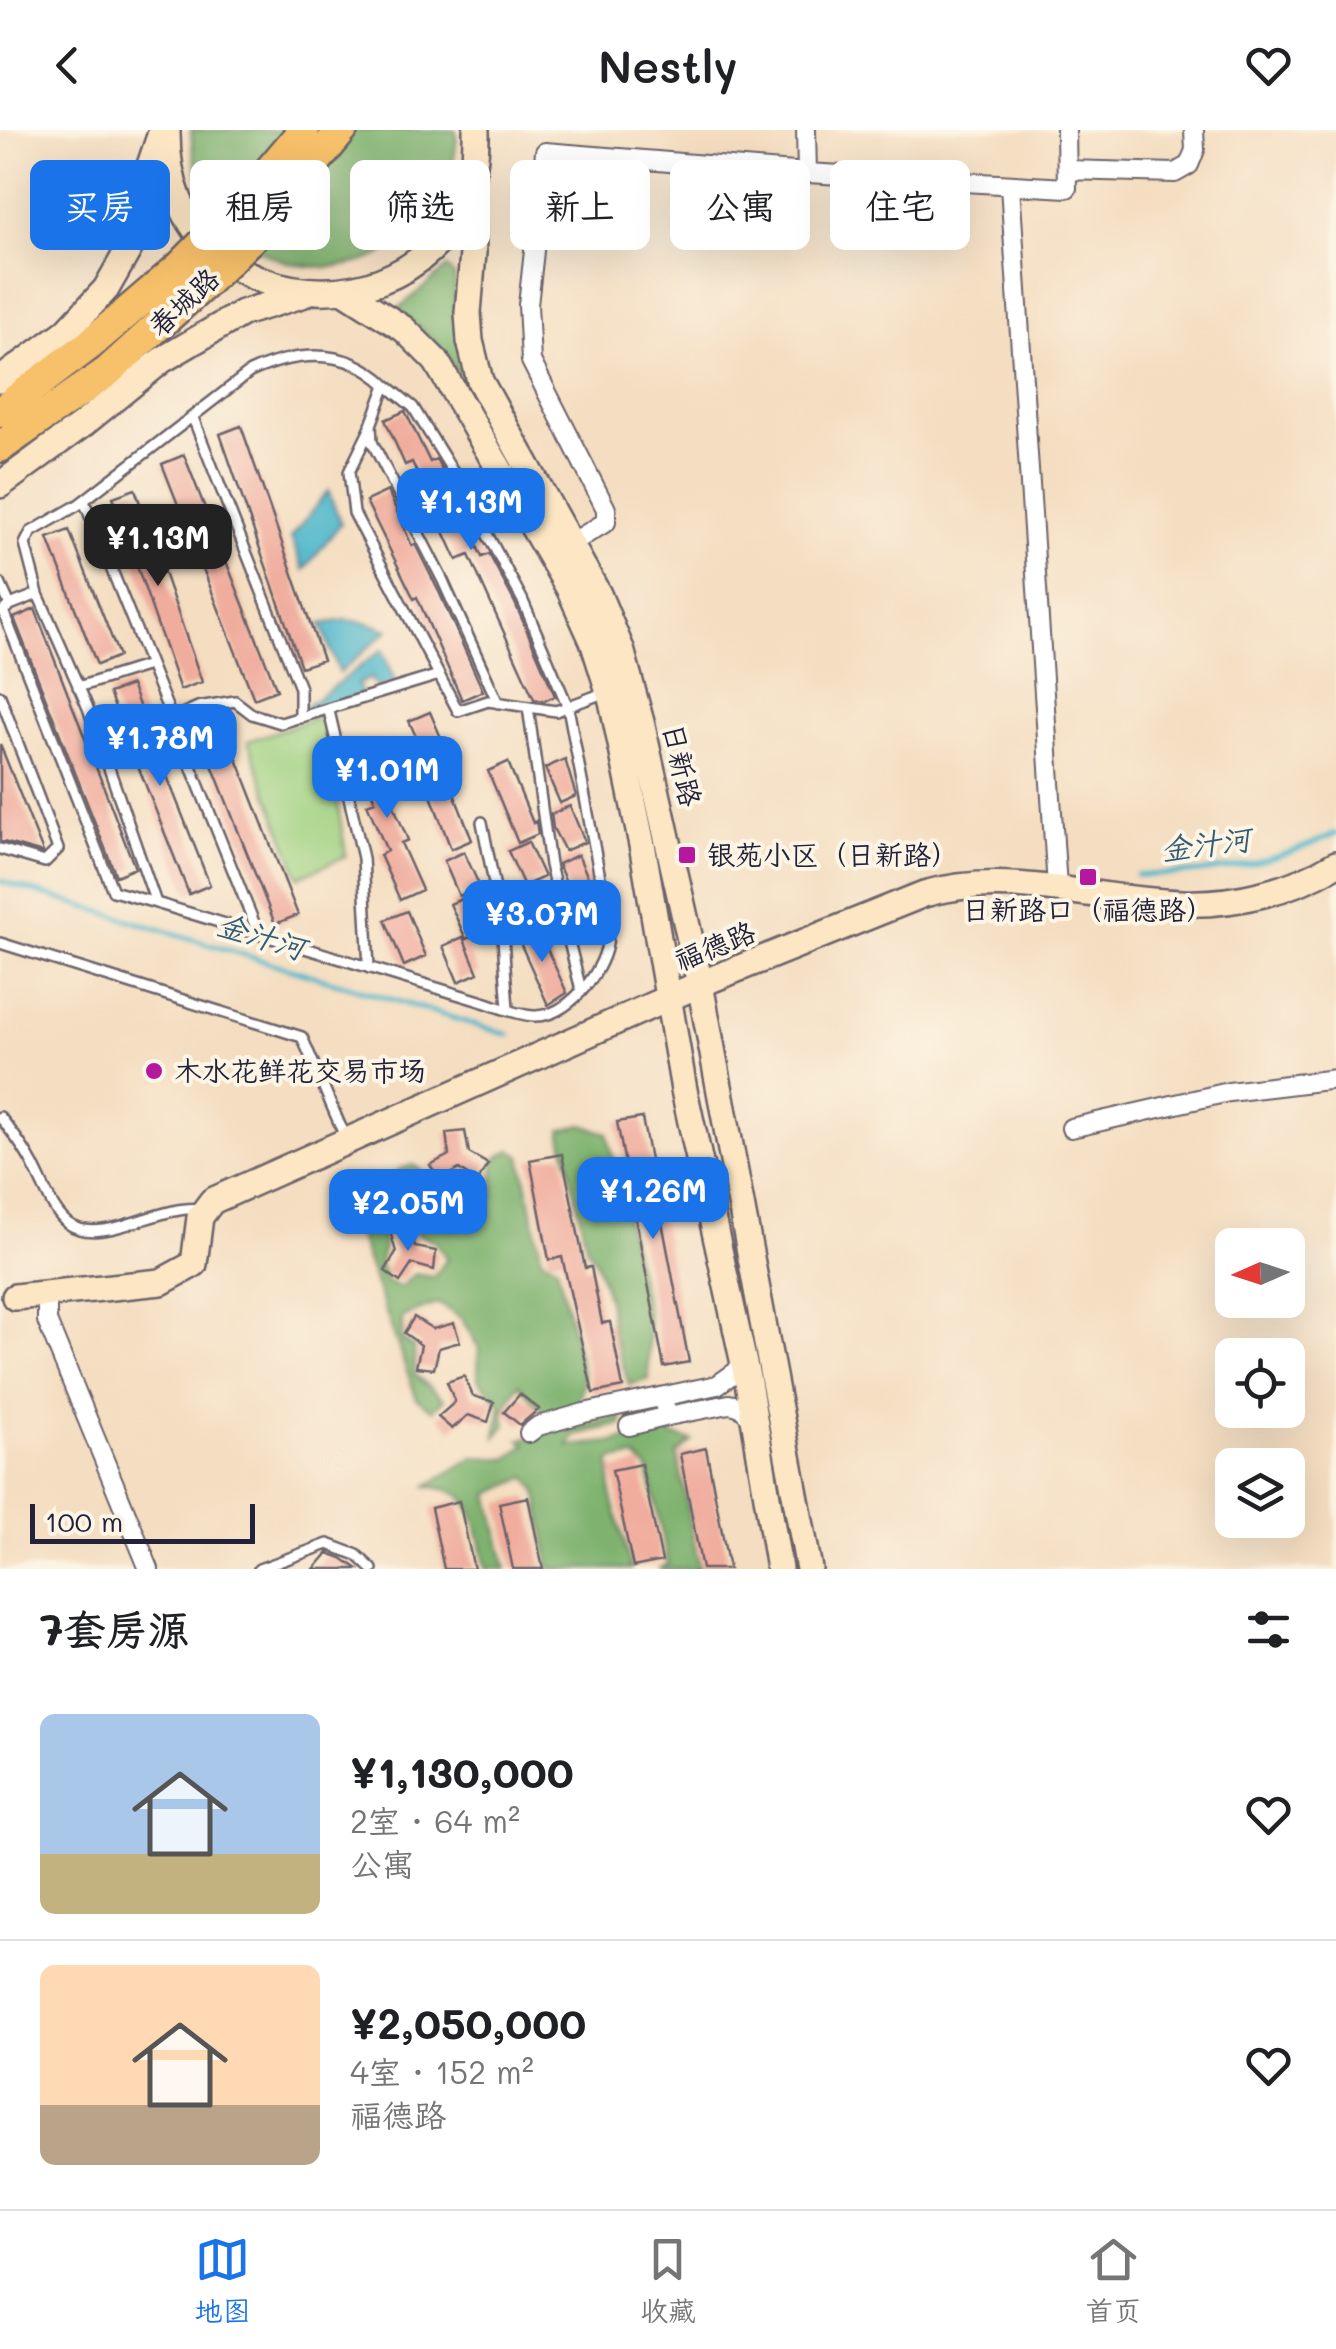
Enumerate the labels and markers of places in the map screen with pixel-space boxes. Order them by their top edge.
pin: ¥1.13M [390,468,552,553]
pin: ¥1.13M [77,504,239,589]
pin: ¥1.78M [79,704,241,789]
pin: ¥1.01M [306,736,468,821]
place label: 银苑小区（日新路） [707,836,959,872]
marker: 银苑小区（日新路） [676,844,698,866]
marker: 日新路口（福德路） [1077,866,1099,888]
pin: ¥3.07M [461,880,623,965]
place label: 日新路口（福德路） [962,891,1214,927]
place label: 木水花鲜花交易市场 [174,1052,426,1088]
marker: 木水花鲜花交易市场 [143,1060,165,1082]
pin: ¥1.26M [572,1157,734,1242]
pin: ¥2.05M [327,1169,489,1254]

